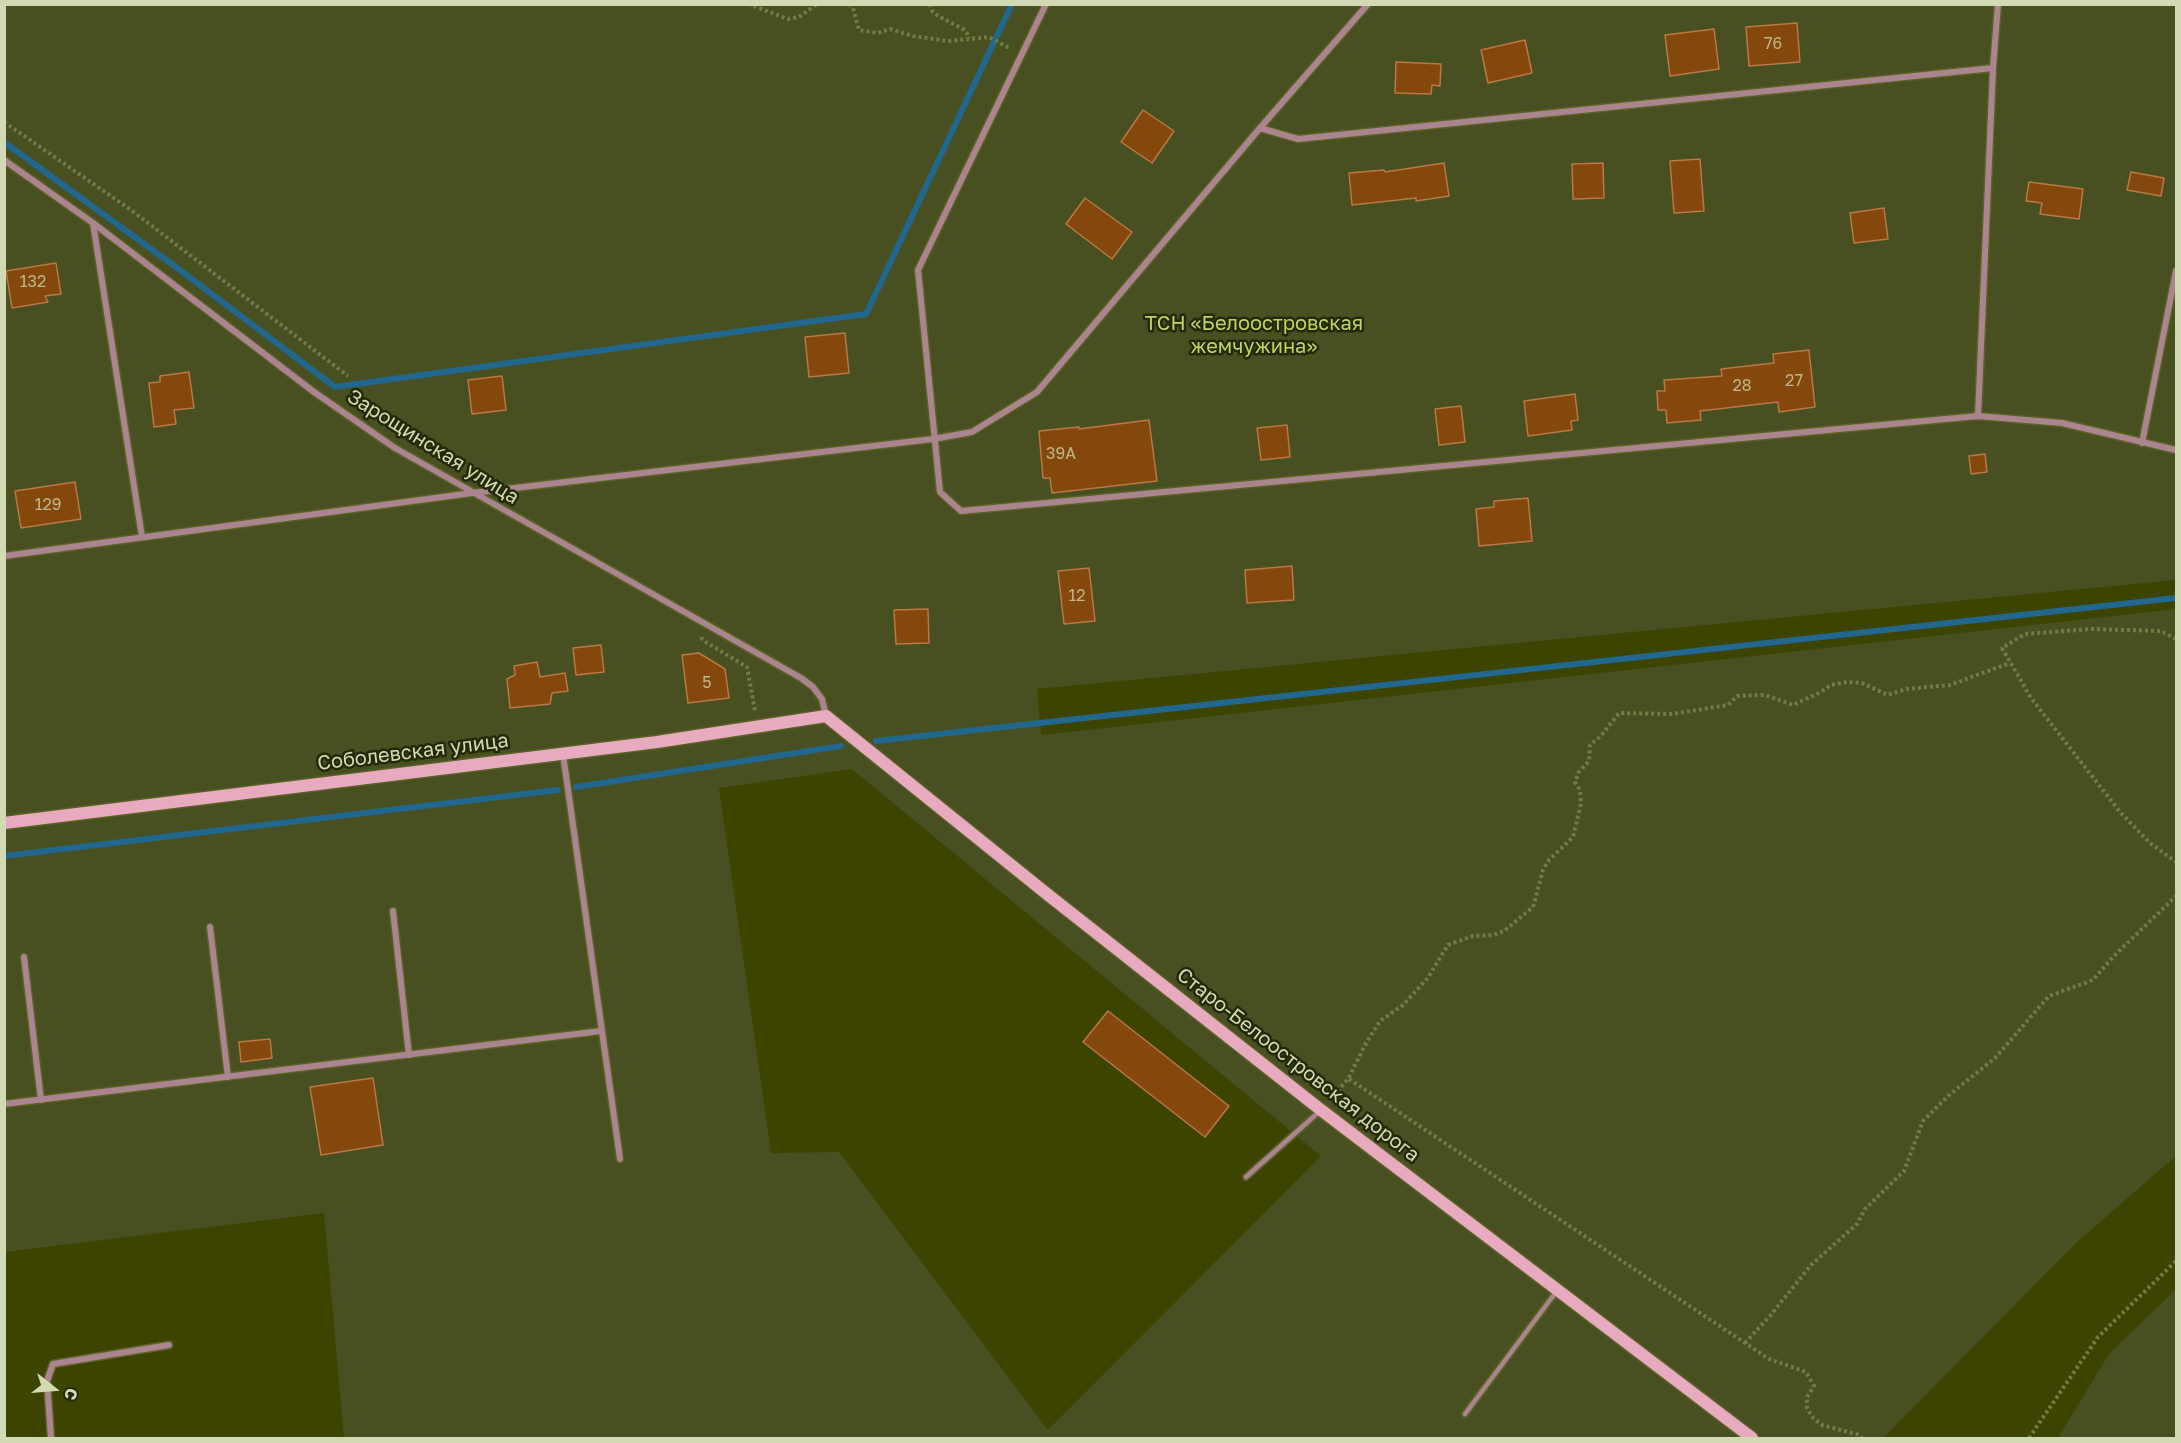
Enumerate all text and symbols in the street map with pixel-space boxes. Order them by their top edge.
house number: 76 [1764,34,1782,54]
house number: 132 [20,272,46,292]
park label: ТСН «Белоостровская жемчужина» [1145,312,1363,359]
house number: 27 [1785,371,1803,391]
house number: 28 [1732,376,1752,396]
street label: Зарощинская улица [343,384,523,510]
house number: 39А [1046,444,1076,464]
house number: 129 [35,495,61,515]
house number: 12 [1068,586,1086,606]
house number: 5 [702,673,712,693]
street label: Соболевская улица [316,728,510,776]
street label: Старо-Белоостровская дорога [1172,963,1424,1167]
north arrow [24,1359,84,1419]
text: С [60,1386,82,1403]

